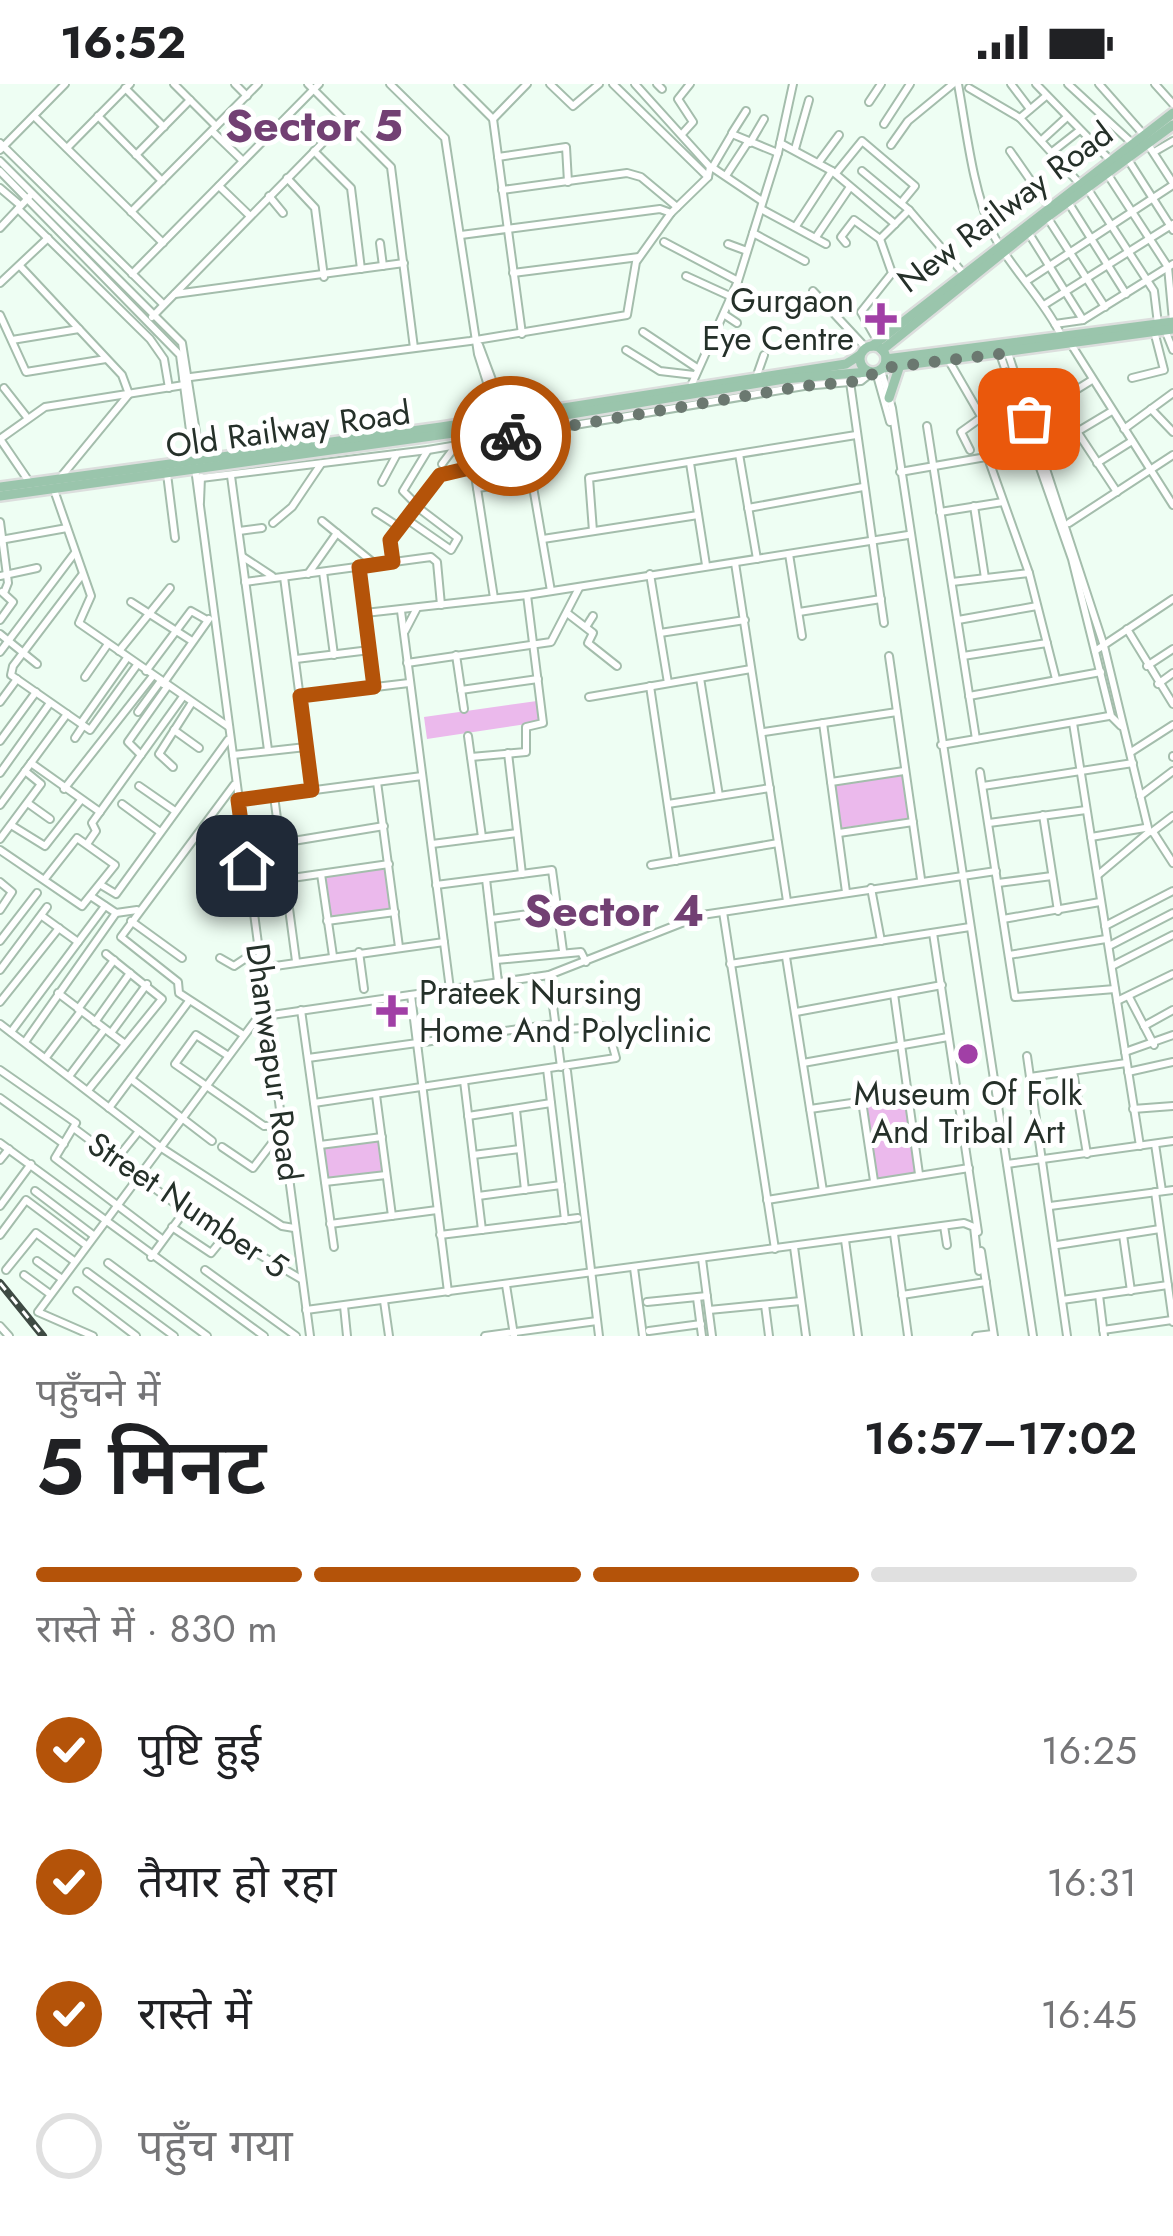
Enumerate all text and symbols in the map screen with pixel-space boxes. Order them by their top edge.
text: 16:52 [60,10,186,75]
district label: Sector 5 [225,93,403,158]
street label: New Railway Road [888,110,1122,304]
place label: Gurgaon Eye Centre [702,277,854,362]
marker: Gurgaon Eye Centre [865,303,897,335]
pin [978,368,1080,470]
courier [451,376,571,496]
icon: bag [996,386,1062,452]
street label: Old Railway Road [163,389,413,469]
icon: bike [478,403,544,469]
pin [196,815,298,917]
icon: home [214,833,280,899]
district label: Sector 4 [524,878,704,943]
street label: Dhanwapur Road [234,940,314,1184]
place label: Prateek Nursing Home And Polyclinic [419,969,711,1054]
marker: Prateek Nursing Home And Polyclinic [376,995,408,1027]
marker: Museum Of Folk And Tribal Art [955,1041,981,1067]
place label: Museum Of Folk And Tribal Art [854,1070,1083,1155]
street label: Street Number 5 [78,1120,298,1290]
text: पहुँचने में [36,1364,160,1421]
text: 16:57–17:02 [864,1406,1137,1471]
text: 5 मिनट [36,1411,266,1523]
text: रास्ते में · 830 m [36,1600,278,1657]
icon: check [36,1717,102,1783]
text: पुष्टि हुई [138,1717,261,1782]
text: 16:25 [1041,1722,1137,1779]
icon: check [36,1849,102,1915]
text: तैयार हो रहा [138,1849,336,1914]
text: 16:31 [1046,1854,1137,1911]
icon: check [36,1981,102,2047]
text: रास्ते में [138,1981,252,2046]
text: 16:45 [1041,1986,1137,2043]
text: पहुँच गया [138,2113,293,2178]

